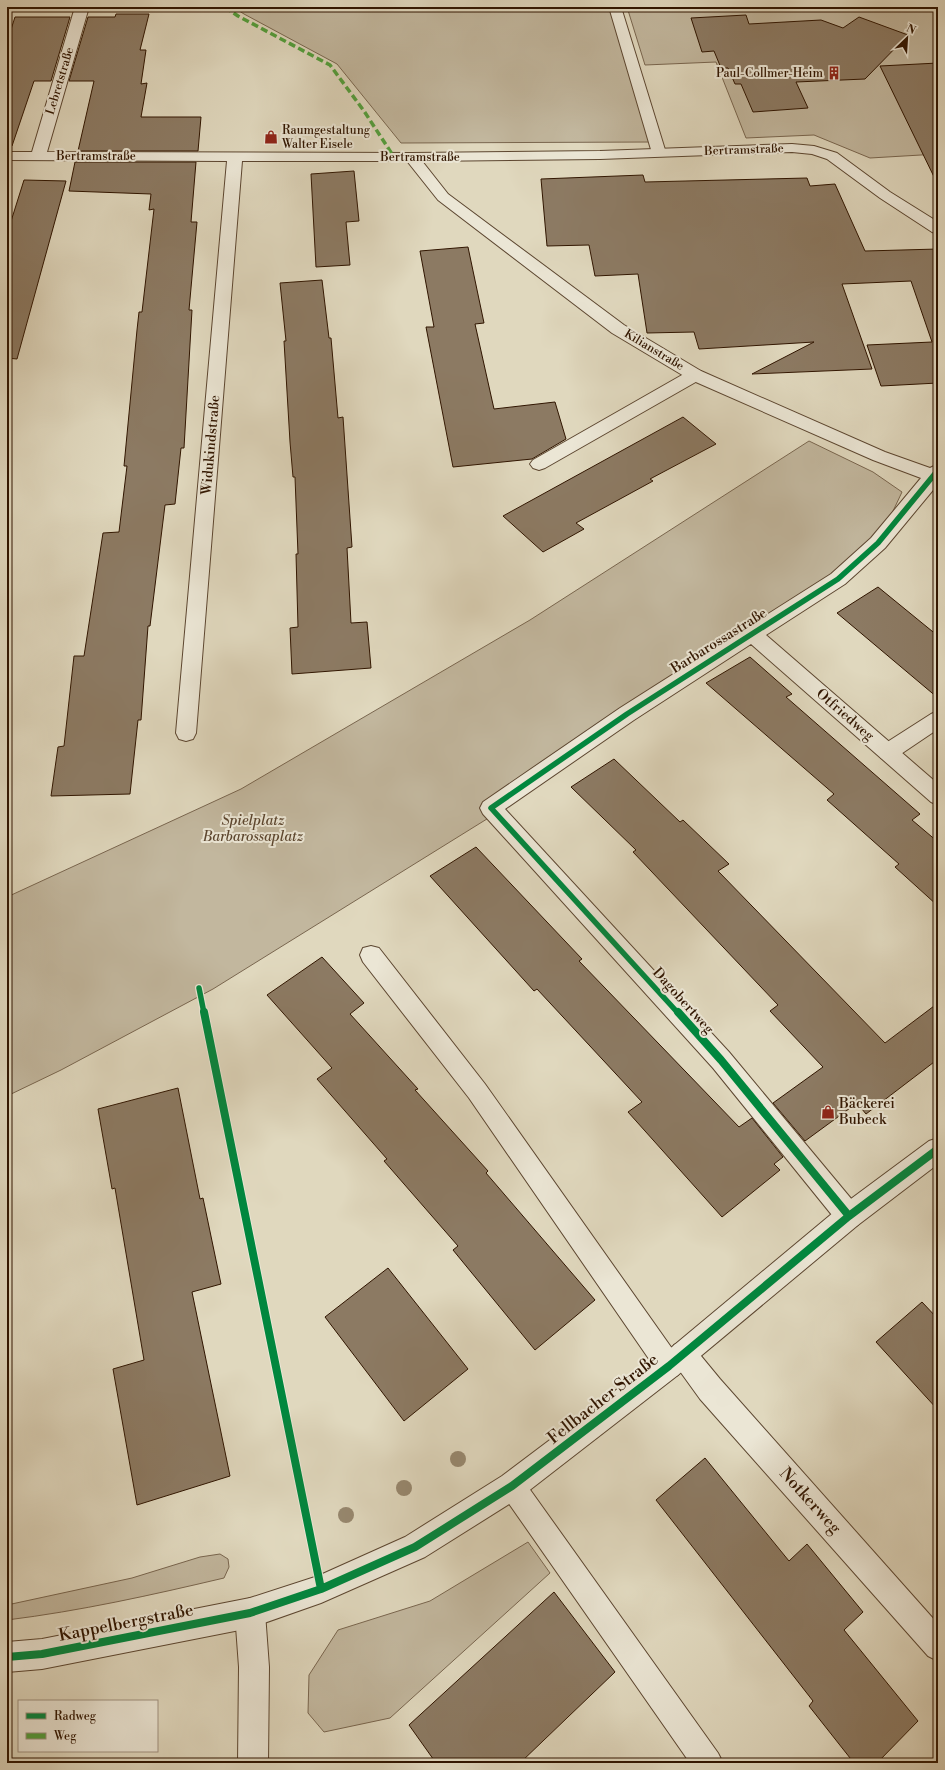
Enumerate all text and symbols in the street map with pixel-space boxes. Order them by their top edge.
north arrow [887,18,927,58]
text: N [904,22,918,38]
street label: Lebretstraße [43,45,77,117]
building icon: Paul-Collmer-Heim [826,65,842,81]
place label: Paul-Collmer-Heim [716,66,823,81]
place label: Raumgestaltung Walter Eisele [281,123,371,152]
shop icon: Raumgestaltung Walter Eisele [263,129,279,145]
street label: Bertramstraße [703,141,784,159]
street label: Bertramstraße [55,149,136,164]
street label: Bertramstraße [379,150,460,165]
street label: Kilianstraße [621,326,687,374]
street label: Widukindstraße [198,394,224,497]
street label: Barbarossastraße [667,604,771,678]
street label: Otfriedweg [812,685,878,746]
park label: Spielplatz Barbarossaplatz [202,812,304,846]
street label: Dagobertweg [648,964,718,1039]
place label: Bäckerei Bubeck [838,1095,895,1129]
shop icon: Bäckerei Bubeck [820,1104,836,1120]
street label: Fellbacher Straße [543,1349,663,1449]
street label: Notkerweg [774,1463,846,1539]
street label: Kappelbergstraße [57,1599,195,1647]
legend [18,1700,158,1752]
text: Radweg [54,1709,97,1724]
text: Weg [53,1729,77,1744]

